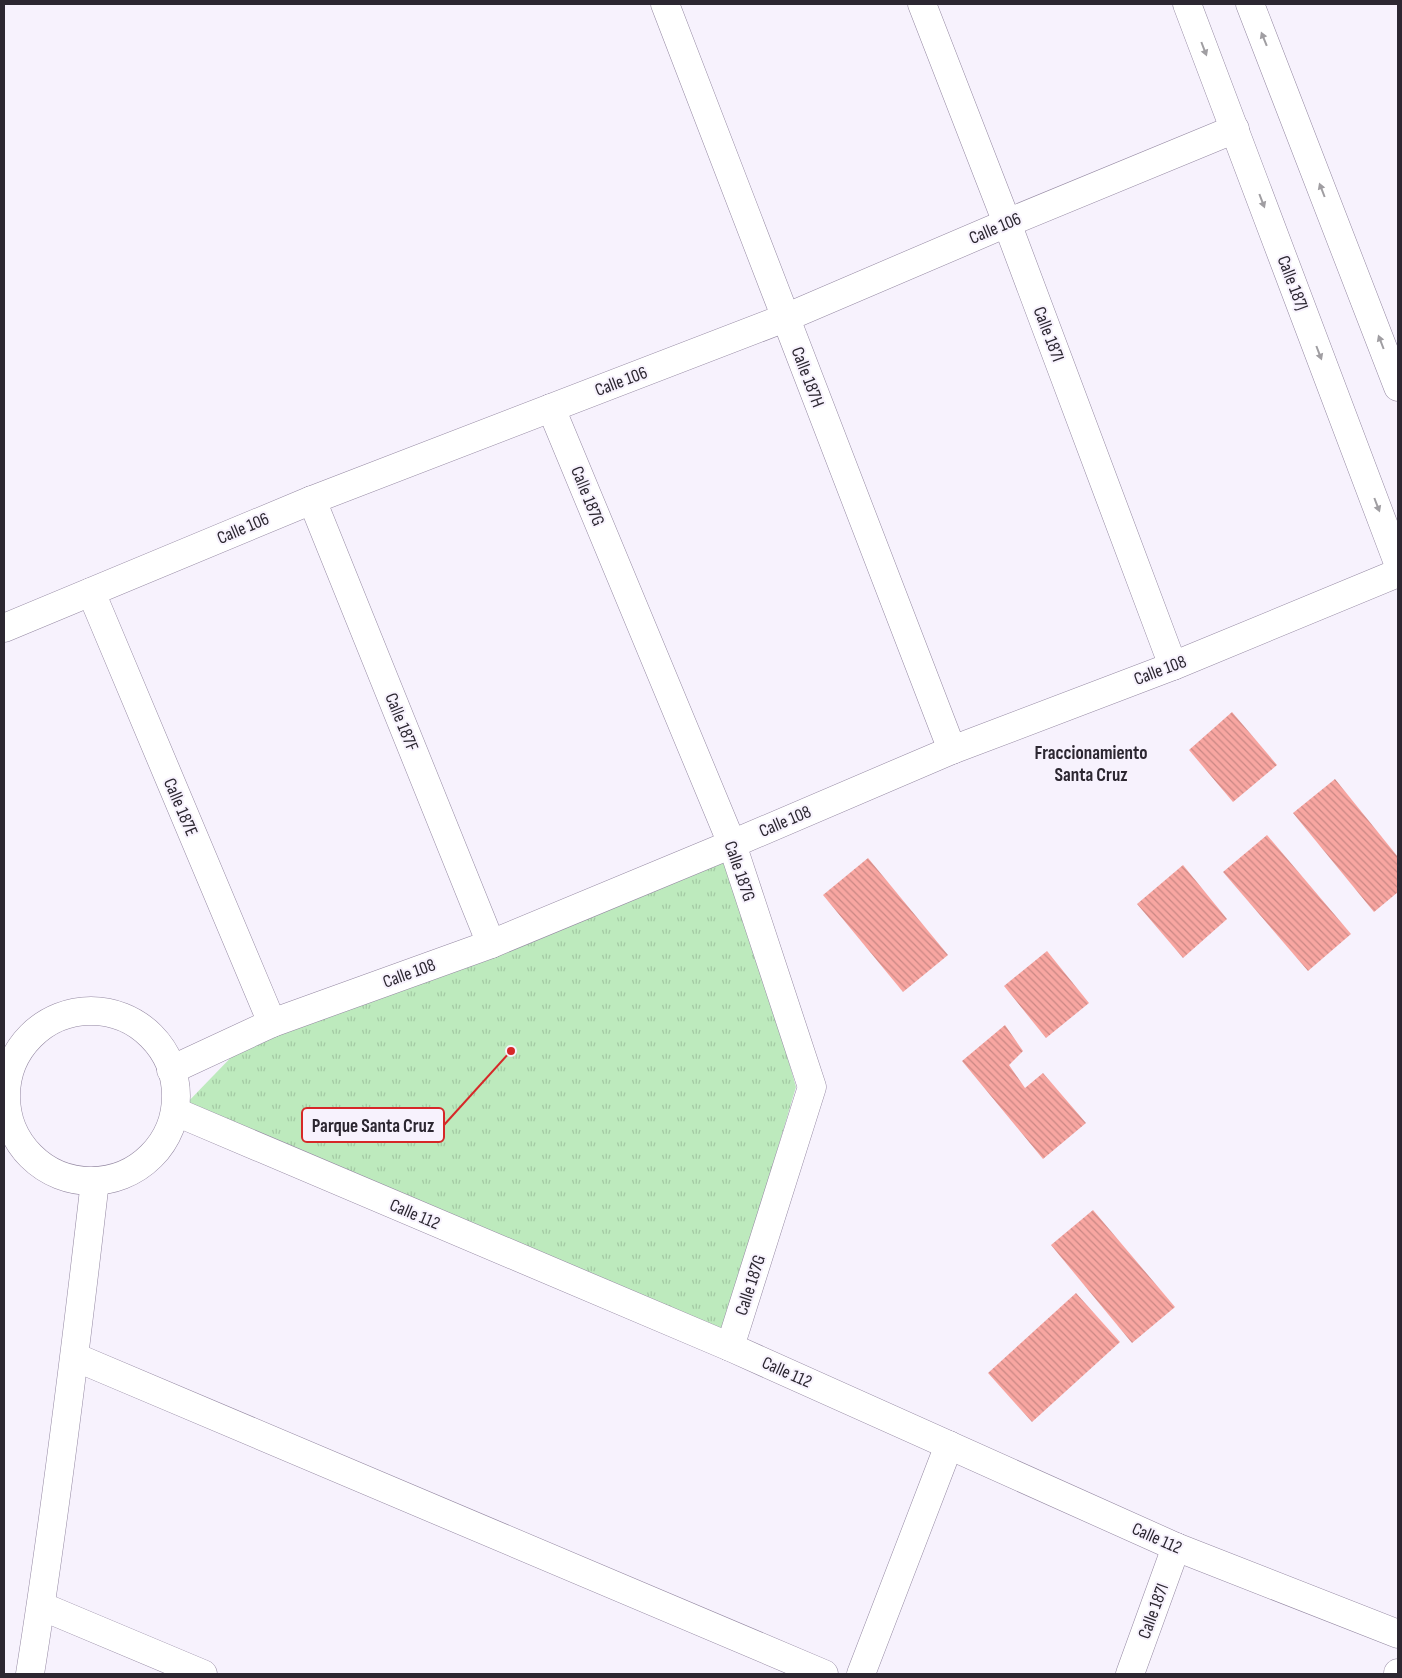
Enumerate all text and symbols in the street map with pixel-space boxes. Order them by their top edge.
one-way arrow [1259,32,1267,46]
one-way arrow [1200,42,1208,57]
one-way arrow [1318,183,1326,197]
one-way arrow [1258,194,1266,209]
street label: Calle 106 [966,208,1024,249]
street label: Calle 187J [1272,253,1313,314]
street label: Calle 187I [1028,304,1069,365]
one-way arrow [1377,334,1385,349]
street label: Calle 187H [786,344,829,410]
one-way arrow [1316,346,1324,360]
street label: Calle 106 [592,362,650,401]
street label: Calle 187G [566,463,609,529]
one-way arrow [1373,498,1381,513]
street label: Calle 106 [214,508,272,549]
street label: Calle 108 [1131,651,1189,690]
street label: Calle 187F [380,690,423,754]
district label: Fraccionamiento Santa Cruz [1034,742,1148,787]
street label: Calle 187E [159,775,202,839]
street label: Calle 108 [756,801,814,842]
street label: Calle 187G [719,838,760,904]
street label: Calle 108 [380,954,438,993]
callout: Parque Santa Cruz [302,1108,444,1142]
text: Parque Santa Cruz [312,1115,434,1138]
street label: Calle 112 [387,1195,443,1234]
street label: Calle 187G [731,1252,770,1318]
street label: Calle 112 [759,1352,815,1393]
street label: Calle 112 [1129,1518,1185,1559]
street label: Calle 187I [1134,1581,1173,1642]

